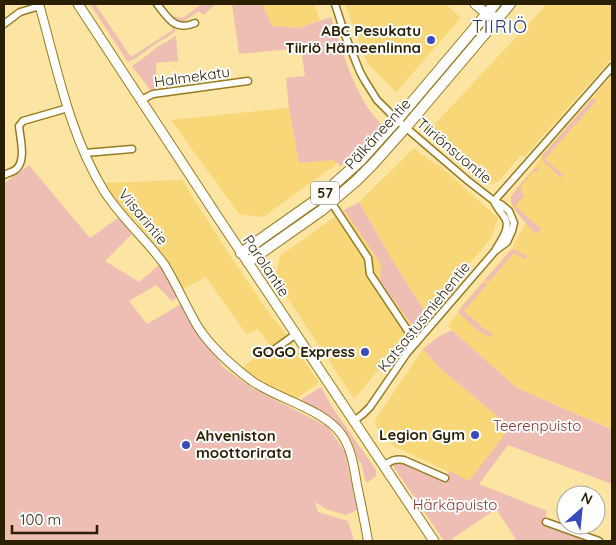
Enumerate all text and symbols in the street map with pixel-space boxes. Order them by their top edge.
district label: TIIRIÖ [472,15,528,38]
place label: ABC Pesukatu Tiiriö Hämeenlinna [285,21,421,57]
marker: ABC Pesukatu Tiiriö Hämeenlinna [425,34,437,46]
street label: Halmekatu [153,62,231,91]
street label: Pälkäneentie [341,94,415,173]
street label: Tiiriönsuontie [413,114,496,188]
road number: 57 [311,182,339,204]
street label: Viisarintie [115,185,172,248]
street label: Parolantie [239,231,294,300]
street label: Katsastusmiehentie [373,258,474,376]
place label: GOGO Express [252,342,355,361]
marker: GOGO Express [359,346,371,358]
park label: Teerenpuisto [493,416,581,435]
place label: Legion Gym [379,425,465,444]
place label: Ahveniston moottorirata [196,426,291,462]
marker: Legion Gym [469,429,481,441]
marker: Ahveniston moottorirata [180,439,192,451]
north arrow [556,485,606,535]
text: N [578,488,596,509]
park label: Härkäpuisto [413,495,497,514]
scale bar [12,502,98,534]
text: 100 m [20,510,61,529]

